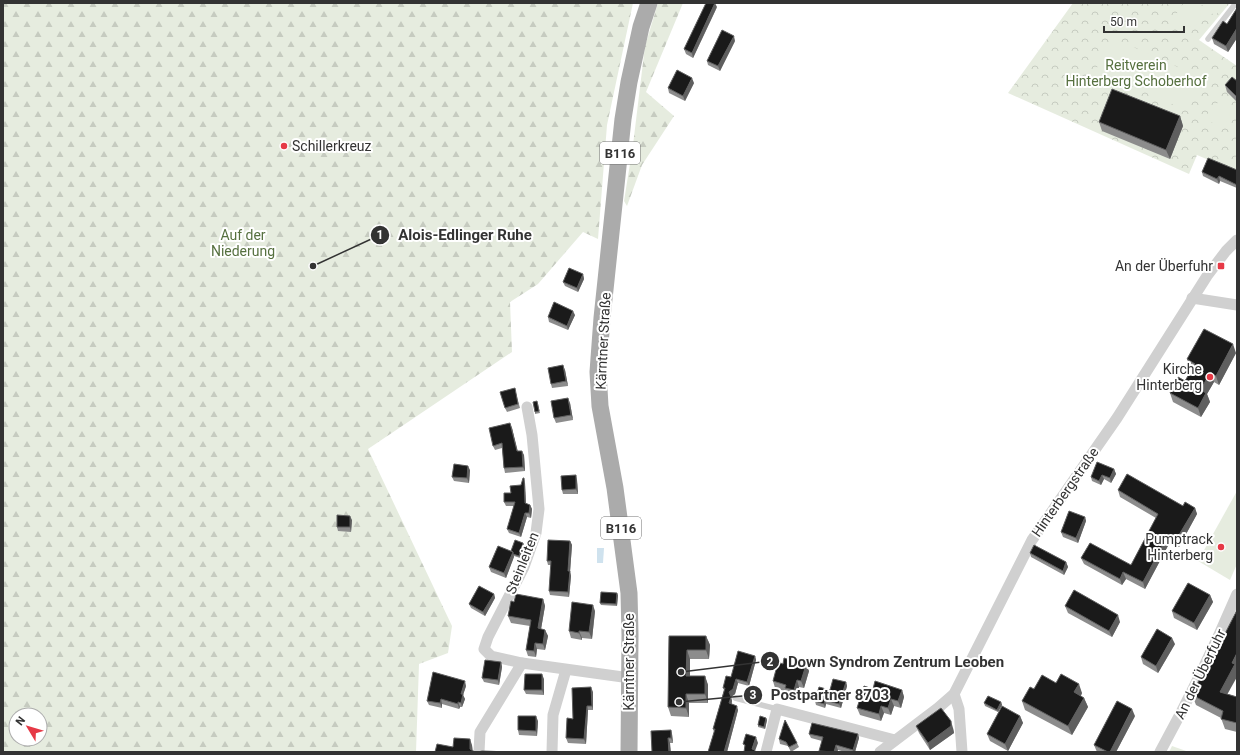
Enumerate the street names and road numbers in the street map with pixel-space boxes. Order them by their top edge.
road number: B116 [600,142,640,164]
street label: Kärntner Straße [592,292,614,390]
street label: Hinterbergstraße [1028,444,1102,540]
road number: B116 [601,517,641,539]
street label: Steinleiten [502,530,542,596]
street label: Kärntner Straße [621,613,637,711]
street label: An der Überfuhr [1171,626,1229,722]

